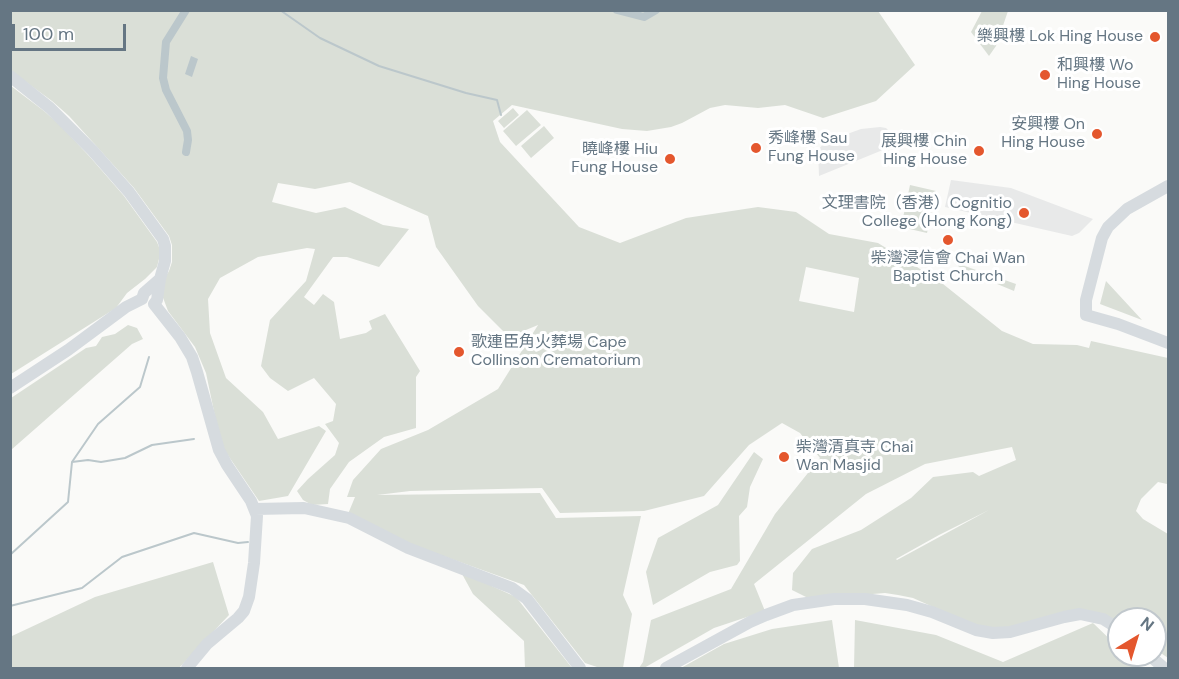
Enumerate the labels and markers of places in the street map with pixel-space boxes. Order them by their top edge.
place label: 樂興樓 Lok Hing House [977,27,1143,47]
marker: 樂興樓 Lok Hing House [1148,30,1162,44]
place label: 和興樓 Wo Hing House [1057,56,1141,94]
marker: 和興樓 Wo Hing House [1038,68,1052,82]
place label: 安興樓 On Hing House [1001,115,1085,153]
marker: 安興樓 On Hing House [1090,127,1104,141]
place label: 秀峰樓 Sau Fung House [768,129,855,167]
place label: 展興樓 Chin Hing House [881,132,967,170]
place label: 曉峰樓 Hiu Fung House [571,140,658,178]
marker: 秀峰樓 Sau Fung House [749,141,763,155]
marker: 展興樓 Chin Hing House [972,144,986,158]
marker: 曉峰樓 Hiu Fung House [663,152,677,166]
place label: 文理書院（香港）Cognitio College (Hong Kong) [822,194,1012,232]
marker: 文理書院（香港）Cognitio College (Hong Kong) [1017,206,1031,220]
marker: 柴灣浸信會 Chai Wan Baptist Church [941,233,955,247]
place label: 柴灣浸信會 Chai Wan Baptist Church [871,249,1025,287]
place label: 歌連臣角火葬場 Cape Collinson Crematorium [471,333,641,371]
marker: 歌連臣角火葬場 Cape Collinson Crematorium [452,345,466,359]
place label: 柴灣清真寺 Chai Wan Masjid [796,438,913,476]
marker: 柴灣清真寺 Chai Wan Masjid [777,450,791,464]

